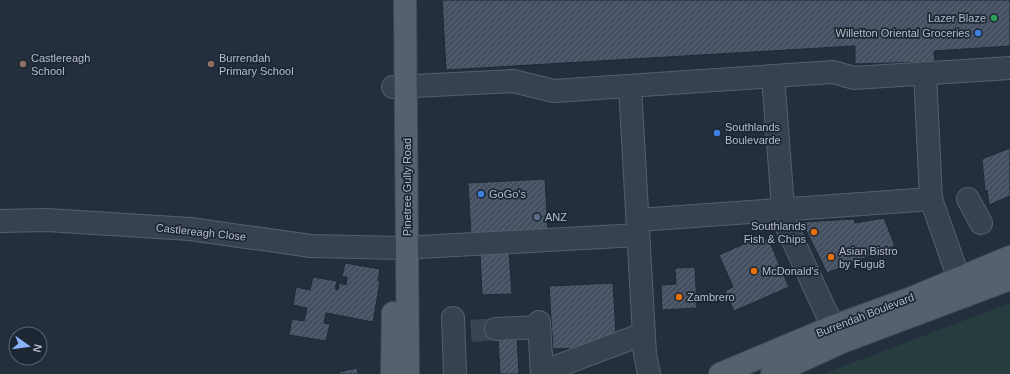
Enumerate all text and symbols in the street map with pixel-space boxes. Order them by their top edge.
place label: Lazer Blaze [928,12,986,24]
marker: Lazer Blaze [989,13,999,23]
place label: Willetton Oriental Groceries [836,27,970,39]
marker: Willetton Oriental Groceries [973,28,983,38]
place label: Castlereagh School [31,52,90,77]
place label: Burrendah Primary School [219,52,294,77]
marker: Castlereagh School [18,59,28,69]
marker: Burrendah Primary School [206,59,216,69]
place label: Southlands Boulevarde [725,121,781,146]
marker: Southlands Boulevarde [712,128,722,138]
street label: Pinetree Gully Road [401,138,413,236]
place label: GoGo's [489,188,526,200]
marker: GoGo's [476,189,486,199]
place label: ANZ [545,211,567,223]
marker: ANZ [532,212,542,222]
place label: Southlands Fish & Chips [744,220,806,245]
street label: Castlereagh Close [155,221,247,243]
marker: Southlands Fish & Chips [809,227,819,237]
place label: Asian Bistro by Fugu8 [839,245,898,270]
marker: Asian Bistro by Fugu8 [826,252,836,262]
place label: McDonald's [762,265,820,277]
marker: McDonald's [749,266,759,276]
place label: Zambrero [687,291,735,303]
street label: Burrendah Boulevard [814,291,916,339]
marker: Zambrero [674,292,684,302]
north arrow [8,326,48,366]
text: N [31,343,44,354]

